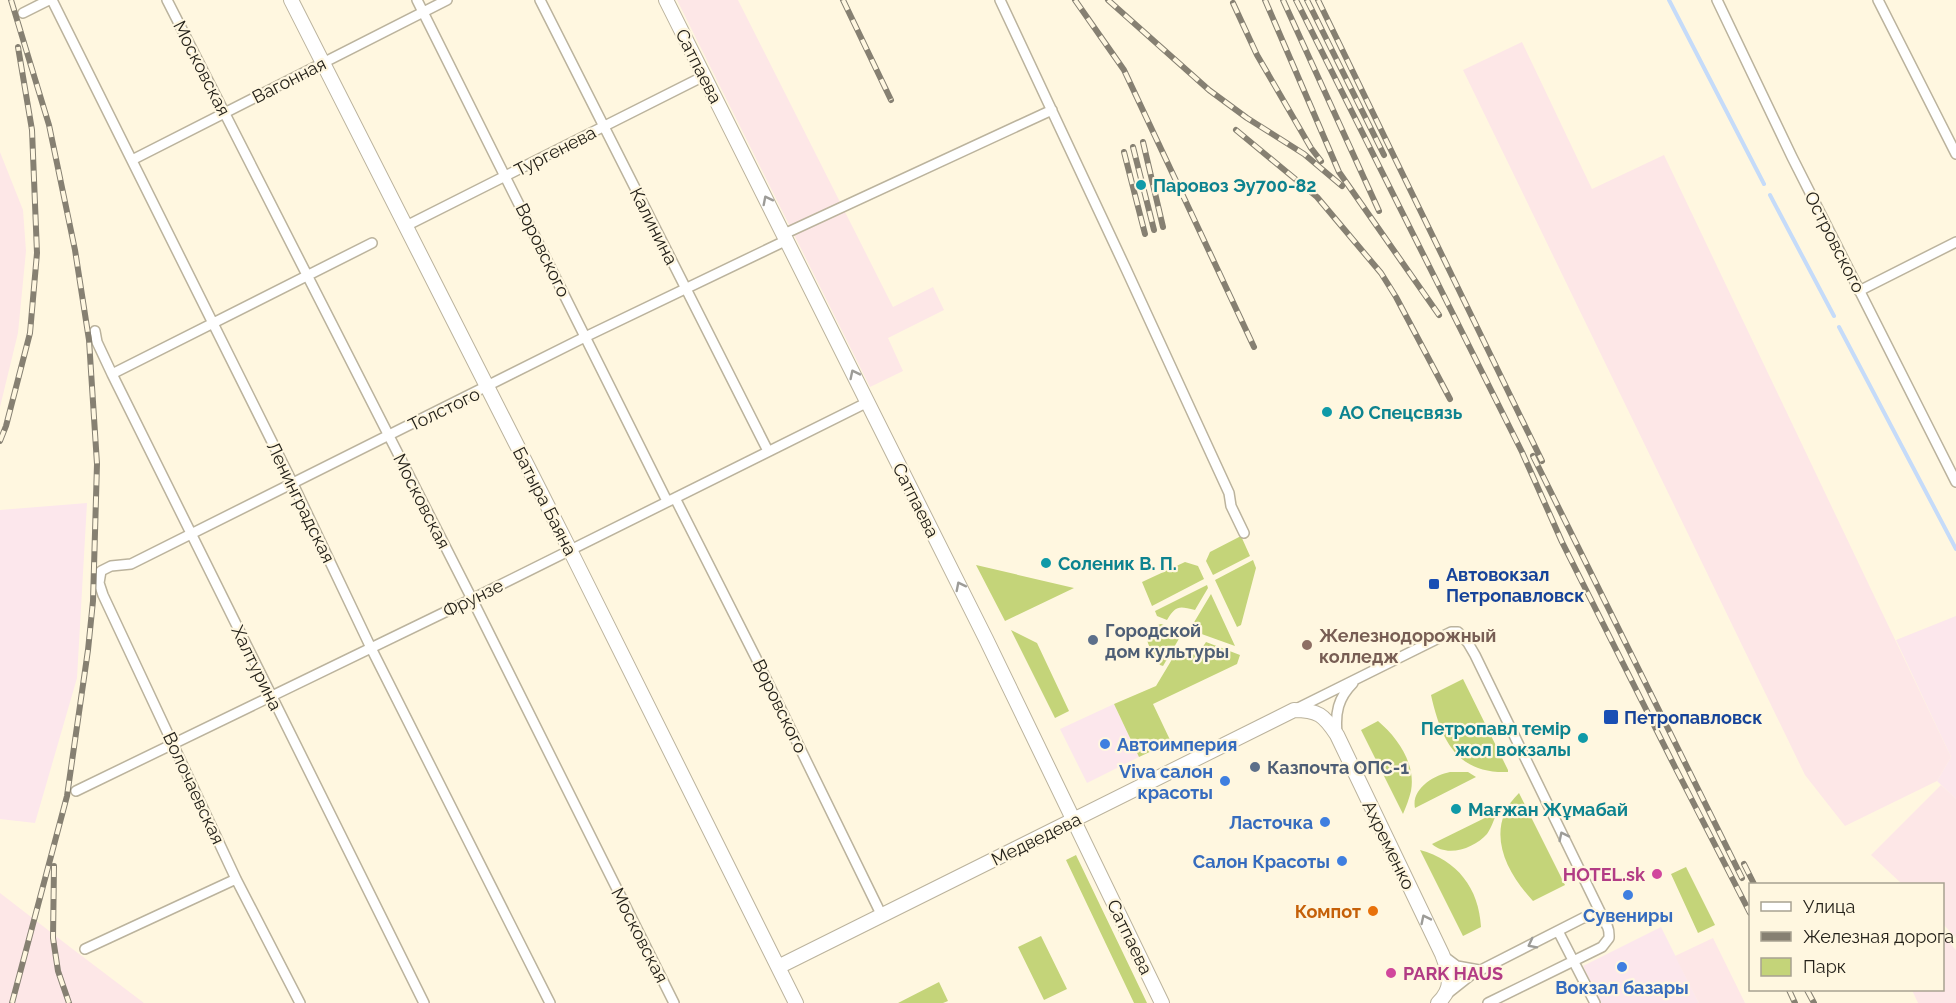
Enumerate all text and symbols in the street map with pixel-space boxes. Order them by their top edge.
street label: Московская [169,17,235,119]
street label: Сатпаева [671,25,727,107]
street label: Вагонная [249,53,329,107]
street label: Тургенева [511,121,599,181]
place label: Паровоз Эу700-82 [1153,175,1316,196]
marker: Паровоз Эу700-82 [1134,178,1148,192]
street label: Калинина [626,184,682,268]
street label: Островского [1800,188,1870,296]
one-way arrow [762,195,774,206]
street label: Воровского [511,200,575,301]
one-way arrow [849,370,861,381]
street label: Толстого [405,383,484,435]
place label: АО Спецсвязь [1339,402,1463,423]
marker: АО Спецсвязь [1320,405,1334,419]
street label: Ленинградская [263,438,339,566]
street label: Батыра Баяна [509,443,581,559]
street label: Московская [389,450,455,552]
street label: Сатпаева [888,459,944,541]
place label: Соленик В. П. [1058,553,1177,574]
marker: Соленик В. П. [1039,556,1053,570]
place label: Автовокзал Петропавловск [1446,564,1585,606]
street label: Фрунзе [439,574,507,622]
marker: Автовокзал Петропавловск [1427,577,1441,591]
one-way arrow [955,582,967,593]
place label: Городской дом культуры [1105,620,1229,662]
street label: Халтурина [227,622,287,714]
place label: Железнодорожный колледж [1319,625,1496,667]
marker: Городской дом культуры [1086,633,1100,647]
marker: Железнодорожный колледж [1300,638,1314,652]
street label: Воровского [748,656,812,757]
place label: Петропавловск [1624,707,1763,728]
marker: Петропавловск [1602,708,1620,726]
place label: Петропавл темір жол вокзалы [1421,718,1571,760]
street label: Волочаевская [159,729,229,847]
marker: Петропавл темір жол вокзалы [1576,731,1590,745]
place label: Автоимперия [1117,734,1237,755]
marker: Автоимперия [1098,737,1112,751]
place label: Казпочта ОПС-1 [1267,757,1409,778]
marker: Казпочта ОПС-1 [1248,760,1262,774]
place label: Viva cалон красоты [1119,761,1213,803]
marker: Viva cалон красоты [1218,774,1232,788]
street label: Ахременко [1358,797,1420,893]
place label: Мағжан Жұмабай [1468,799,1628,820]
marker: Мағжан Жұмабай [1449,802,1463,816]
street label: Медведева [988,808,1084,870]
place label: Ласточка [1229,812,1313,833]
marker: Ласточка [1318,815,1332,829]
one-way arrow [1559,831,1571,842]
place label: Салон Красоты [1193,851,1330,872]
marker: Салон Красоты [1335,854,1349,868]
place label: HOTEL.sk [1563,864,1646,885]
marker: HOTEL.sk [1650,867,1664,881]
legend [1749,883,1944,991]
street label: Московская [607,884,673,986]
marker: Сувениры [1621,888,1635,902]
street label: Сатпаева [1103,896,1157,978]
text: Улица [1803,896,1855,917]
place label: Компот [1295,901,1361,922]
marker: Компот [1366,904,1380,918]
place label: Сувениры [1583,905,1673,926]
one-way arrow [1420,914,1432,925]
text: Железная дорога [1803,926,1954,947]
one-way arrow [1528,937,1538,948]
text: Парк [1803,956,1846,977]
marker: Вокзал базары [1615,960,1629,974]
place label: PARK HAUS [1403,963,1503,984]
marker: PARK HAUS [1384,966,1398,980]
place label: Вокзал базары [1555,977,1689,998]

